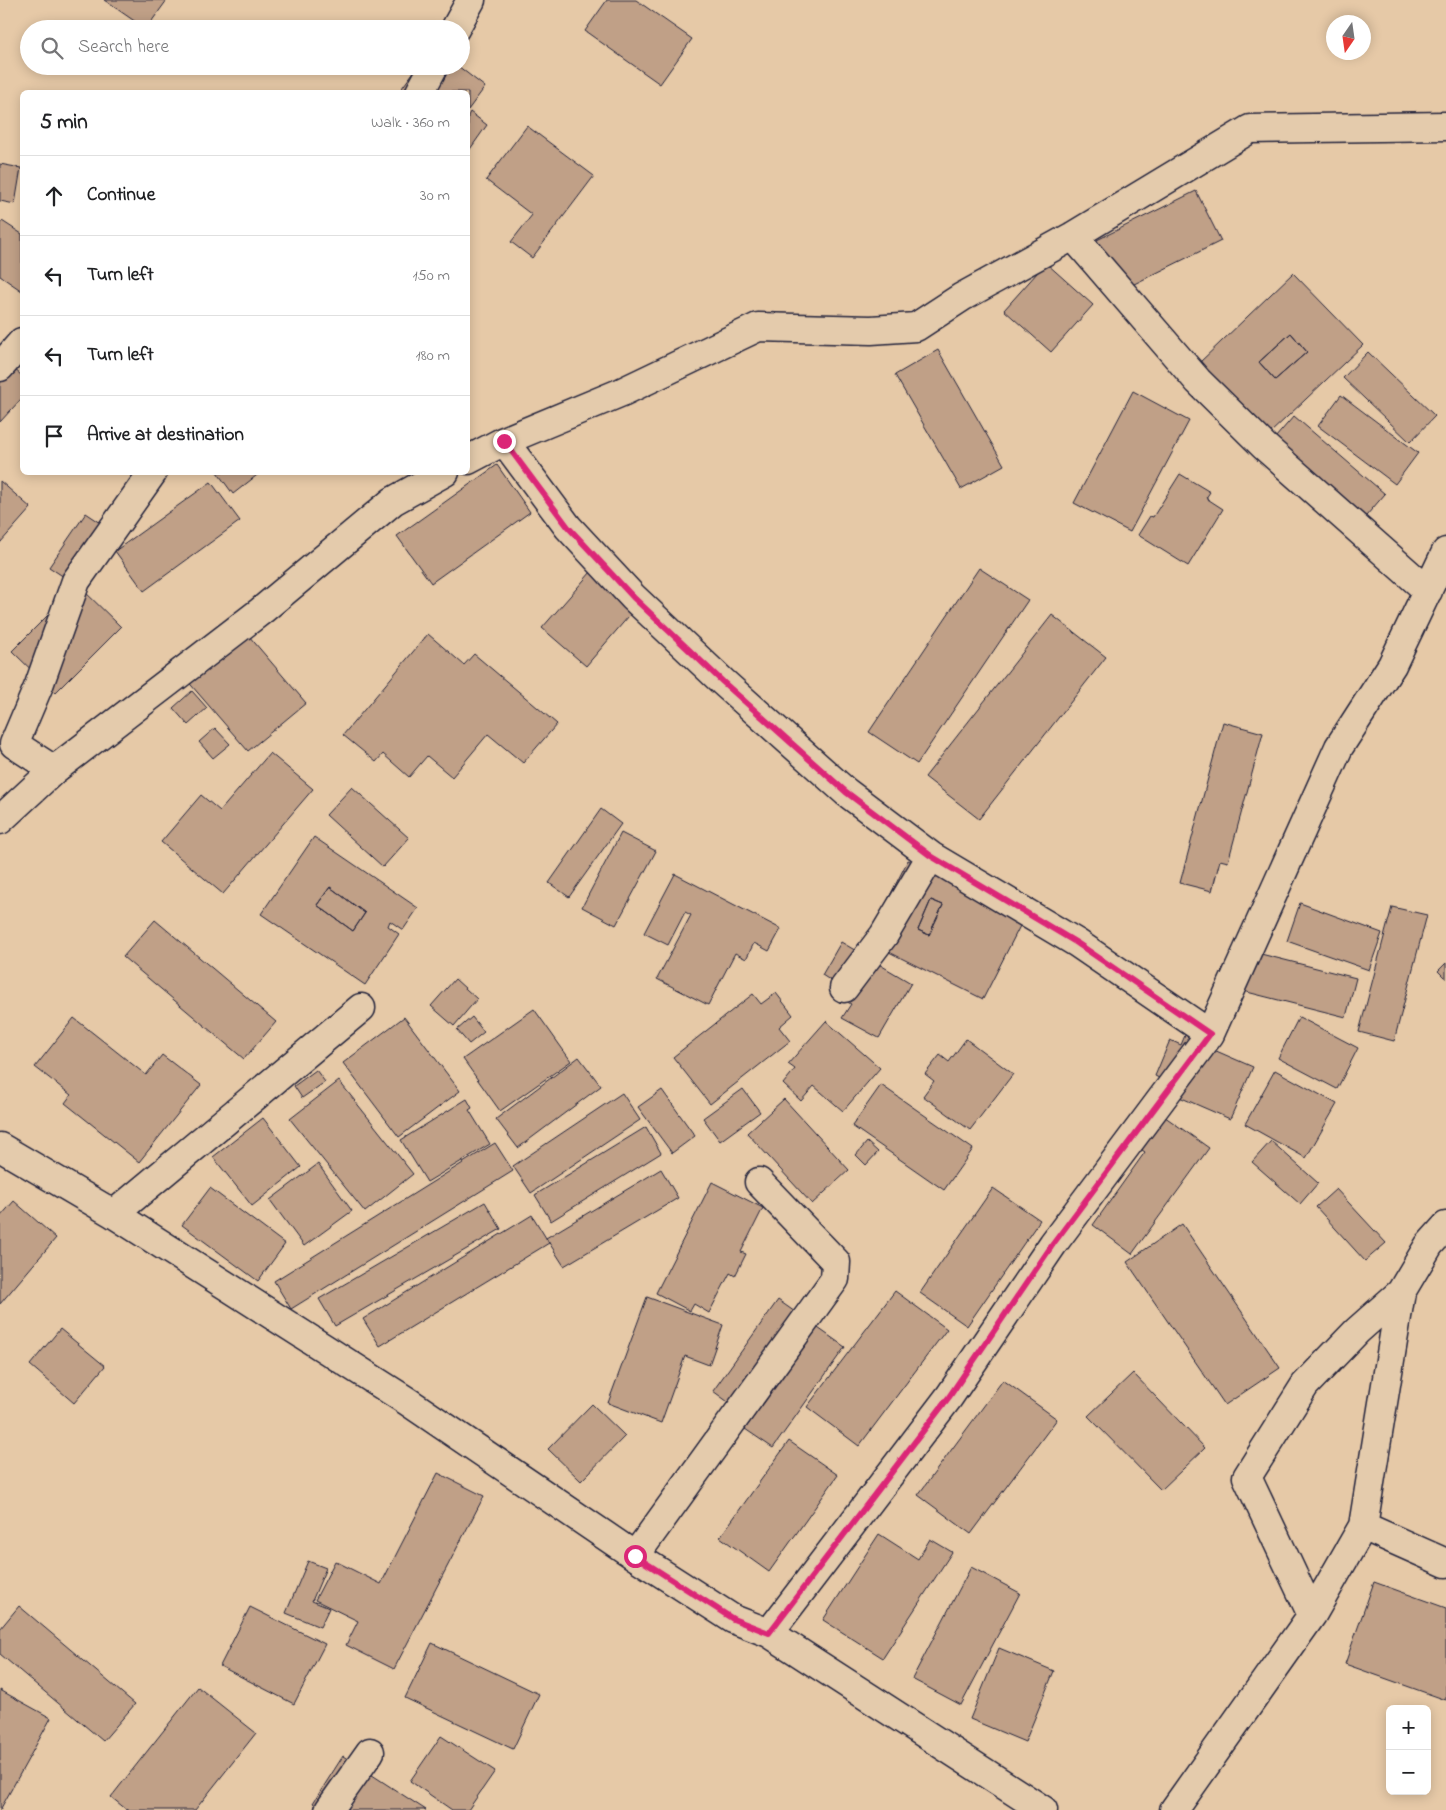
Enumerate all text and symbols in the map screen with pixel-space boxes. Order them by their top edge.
north arrow [1326,15,1371,60]
search box [20,20,470,75]
icon: search [38,34,66,62]
text: Search here [78,34,169,61]
text: 5 min [40,108,88,138]
text: Walk · 360 m [371,111,450,135]
icon: ahead [40,182,68,210]
text: Continue [87,182,155,209]
text: 30 m [420,184,450,208]
icon: left [40,262,68,290]
text: Turn left [87,262,154,289]
text: 150 m [412,264,450,288]
icon: left [40,342,68,370]
text: Turn left [87,342,154,369]
text: 180 m [416,344,450,368]
icon: arrive [40,422,68,450]
text: Arrive at destination [87,422,244,449]
route end [493,430,516,453]
route start [624,1545,647,1568]
map controls [1386,1705,1431,1795]
button: + [1386,1705,1431,1750]
button: − [1386,1750,1431,1795]

